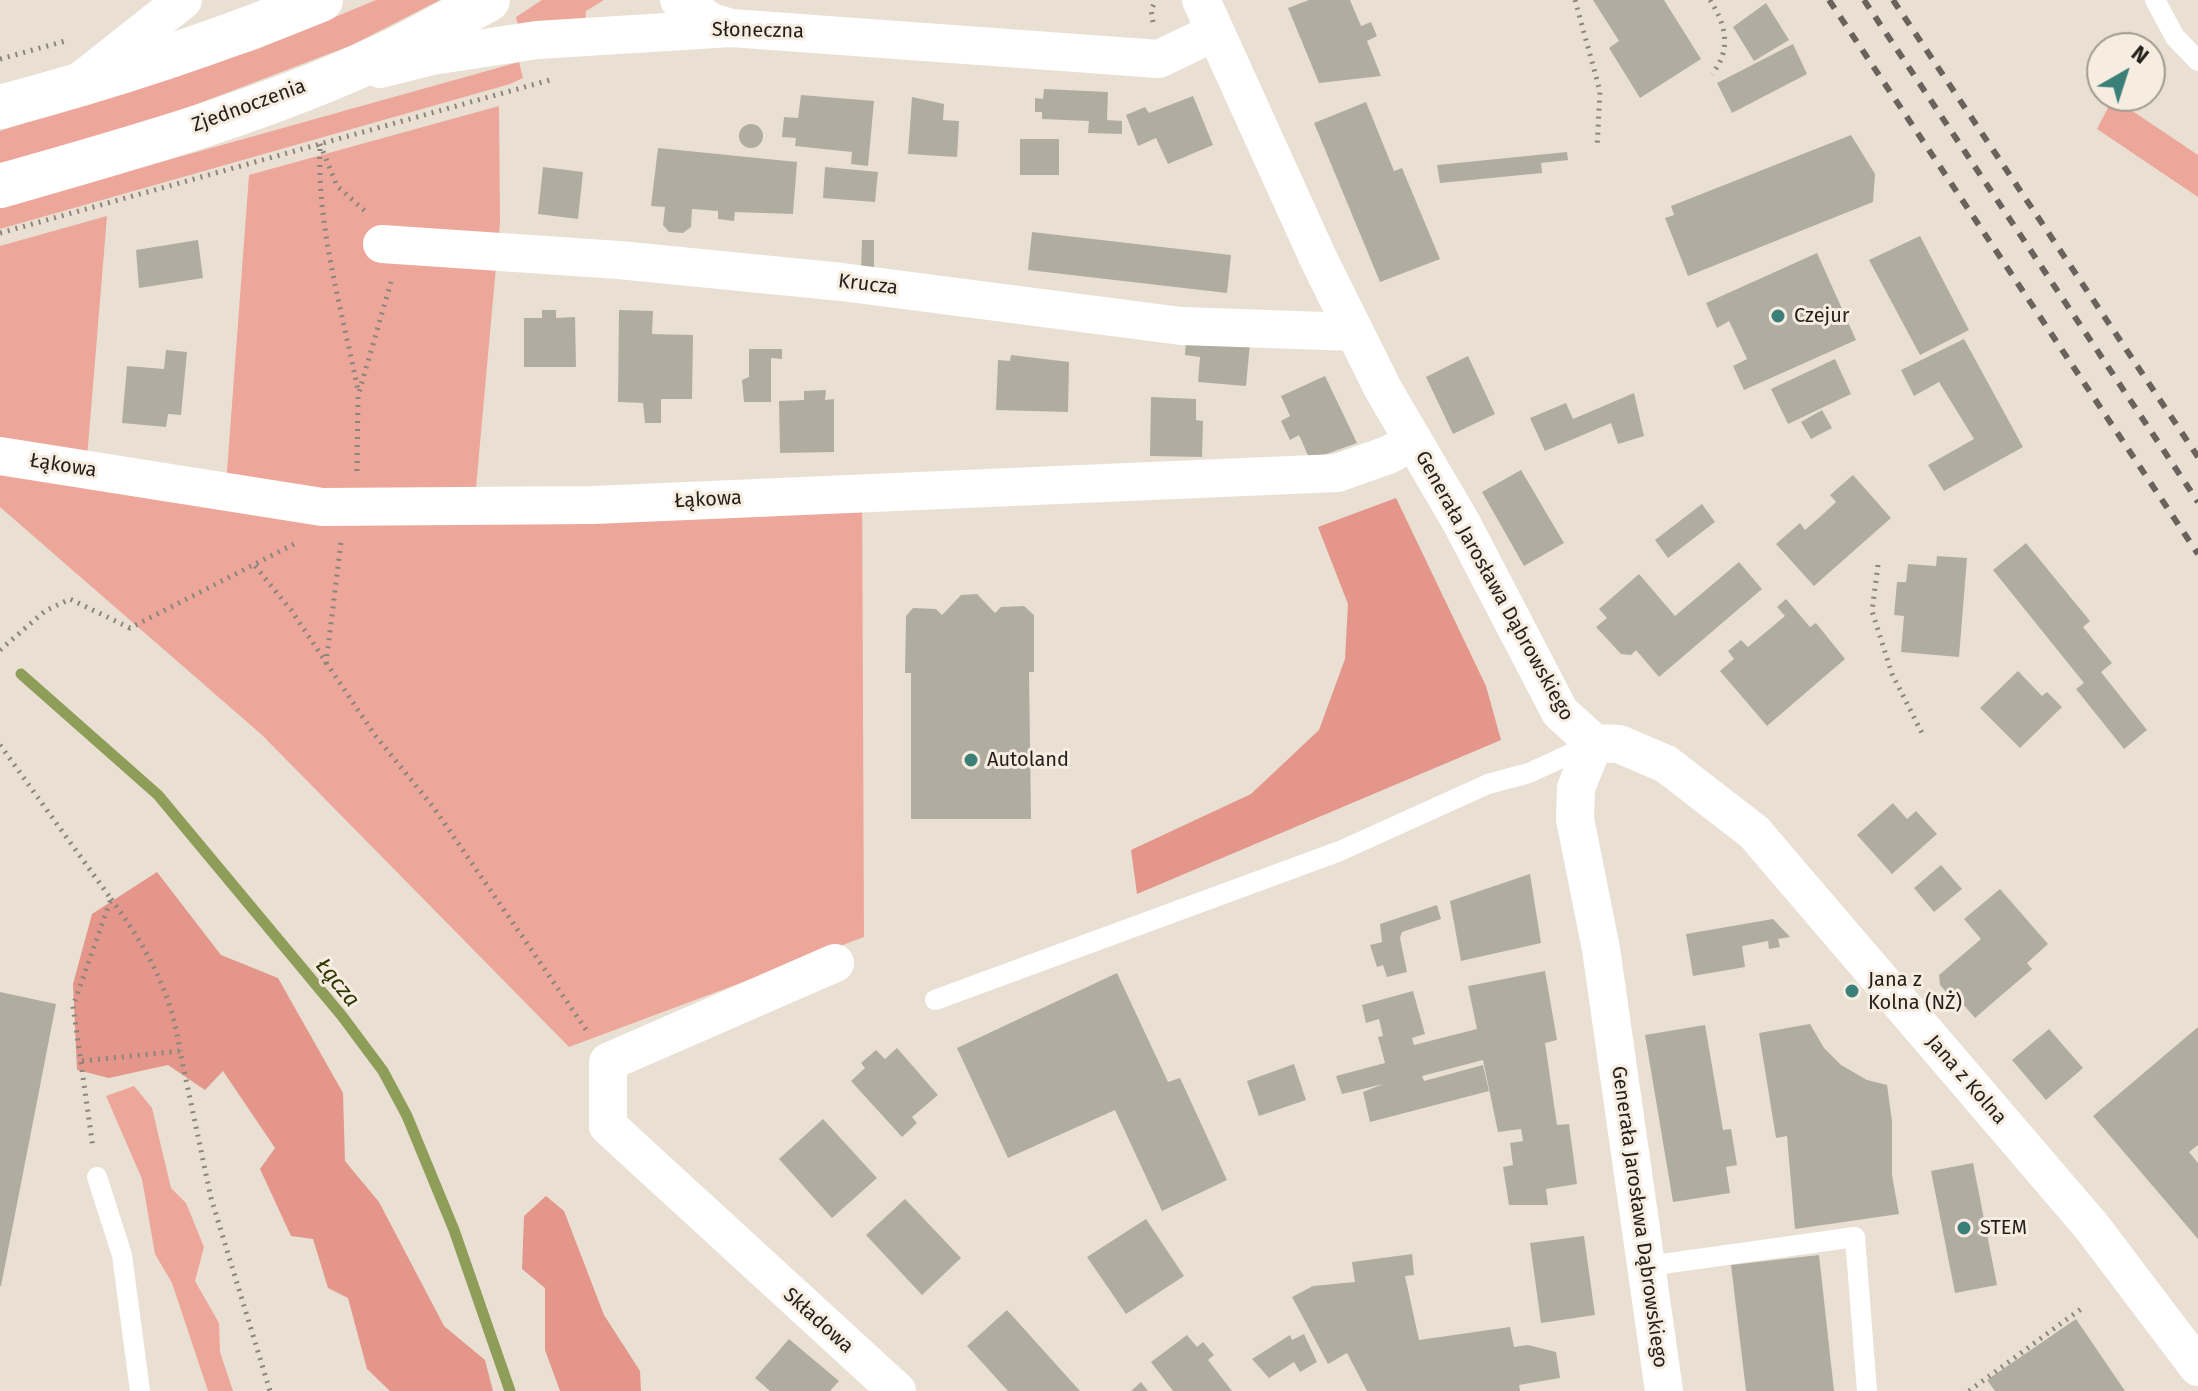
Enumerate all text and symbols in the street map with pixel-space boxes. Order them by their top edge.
street label: Słoneczna [712,18,804,44]
north arrow [2086,32,2166,112]
text: N [2126,39,2154,70]
street label: Zjednoczenia [189,74,309,138]
street label: Krucza [837,269,899,301]
place label: Czejur [1794,304,1850,328]
marker: Czejur [1769,307,1787,325]
street label: Generała Jarosława Dąbrowskiego [1410,447,1578,725]
street label: Łąkowa [28,449,98,483]
street label: Łąkowa [674,486,742,514]
place label: Autoland [987,748,1069,772]
marker: Autoland [962,751,980,769]
water label: Łącza [309,953,365,1013]
place label: Jana z Kolna (NŻ) [1868,968,1962,1015]
marker: Jana z Kolna (NŻ) [1843,982,1861,1000]
street label: Jana z Kolna [1921,1030,2011,1130]
street label: Generała Jarosława Dąbrowskiego [1606,1065,1672,1369]
place label: STEM [1980,1216,2027,1240]
marker: STEM [1955,1219,1973,1237]
street label: Składowa [778,1283,858,1359]

